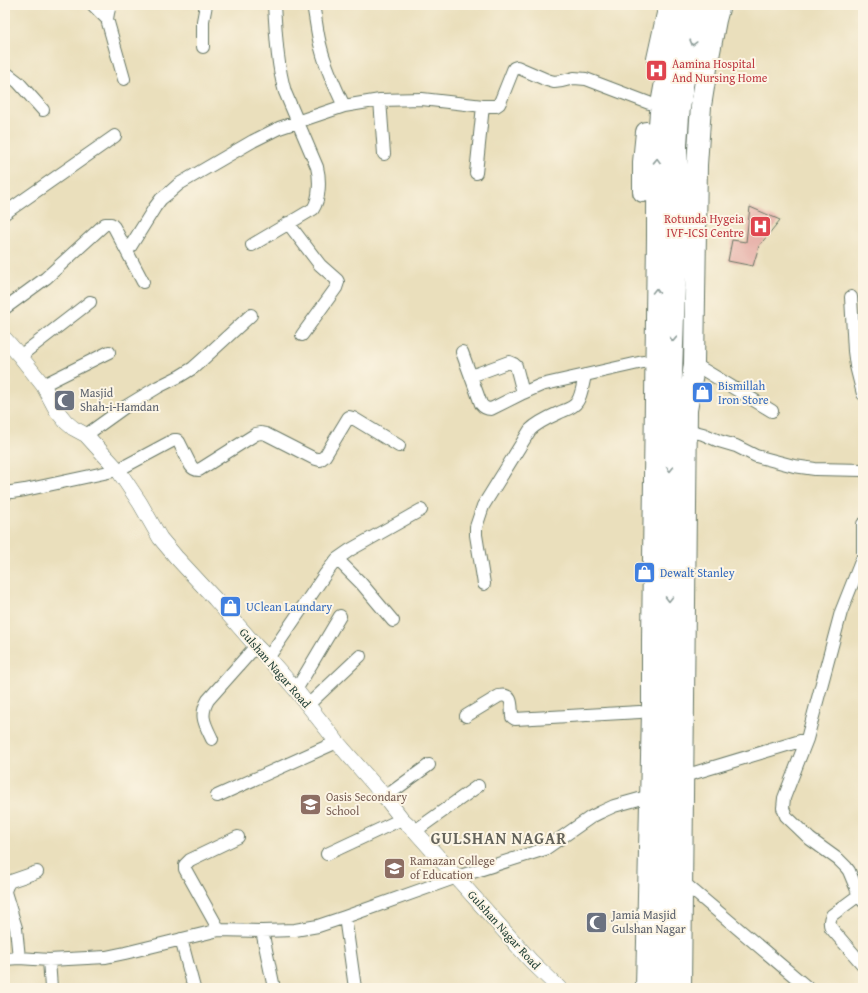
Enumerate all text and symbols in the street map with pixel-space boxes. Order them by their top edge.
one-way arrow [689,39,697,46]
place label: Aamina Hospital And Nursing Home [672,55,768,86]
hospital icon: Aamina Hospital And Nursing Home [643,58,669,84]
one-way arrow [653,158,662,164]
place label: Rotunda Hygeia IVF-ICSI Centre [664,210,744,241]
hospital icon: Rotunda Hygeia IVF-ICSI Centre [747,213,773,239]
one-way arrow [652,288,660,294]
one-way arrow [669,336,677,342]
place label: Bismillah Iron Store [718,377,769,408]
shop icon: Bismillah Iron Store [690,380,716,406]
place label: Masjid Shah-i-Hamdan [80,384,159,415]
mosque icon: Masjid Shah-i-Hamdan [52,387,78,413]
one-way arrow [666,466,674,472]
shop icon: Dewalt Stanley [632,560,658,586]
place label: Dewalt Stanley [660,564,735,581]
shop icon: UClean Laundary [218,594,244,620]
one-way arrow [665,596,673,602]
place label: UClean Laundary [246,598,332,615]
street label: Gulshan Nagar Road [236,624,315,712]
place label: Oasis Secondary School [326,788,407,819]
school or university icon: Oasis Secondary School [298,791,324,817]
district label: GULSHAN NAGAR [431,826,567,850]
place label: Ramazan College of Education [410,852,495,883]
school or university icon: Ramazan College of Education [382,855,408,881]
street label: Gulshan Nagar Road [464,886,545,973]
place label: Jamia Masjid Gulshan Nagar [610,906,686,937]
mosque icon: Jamia Masjid Gulshan Nagar [583,909,609,935]

